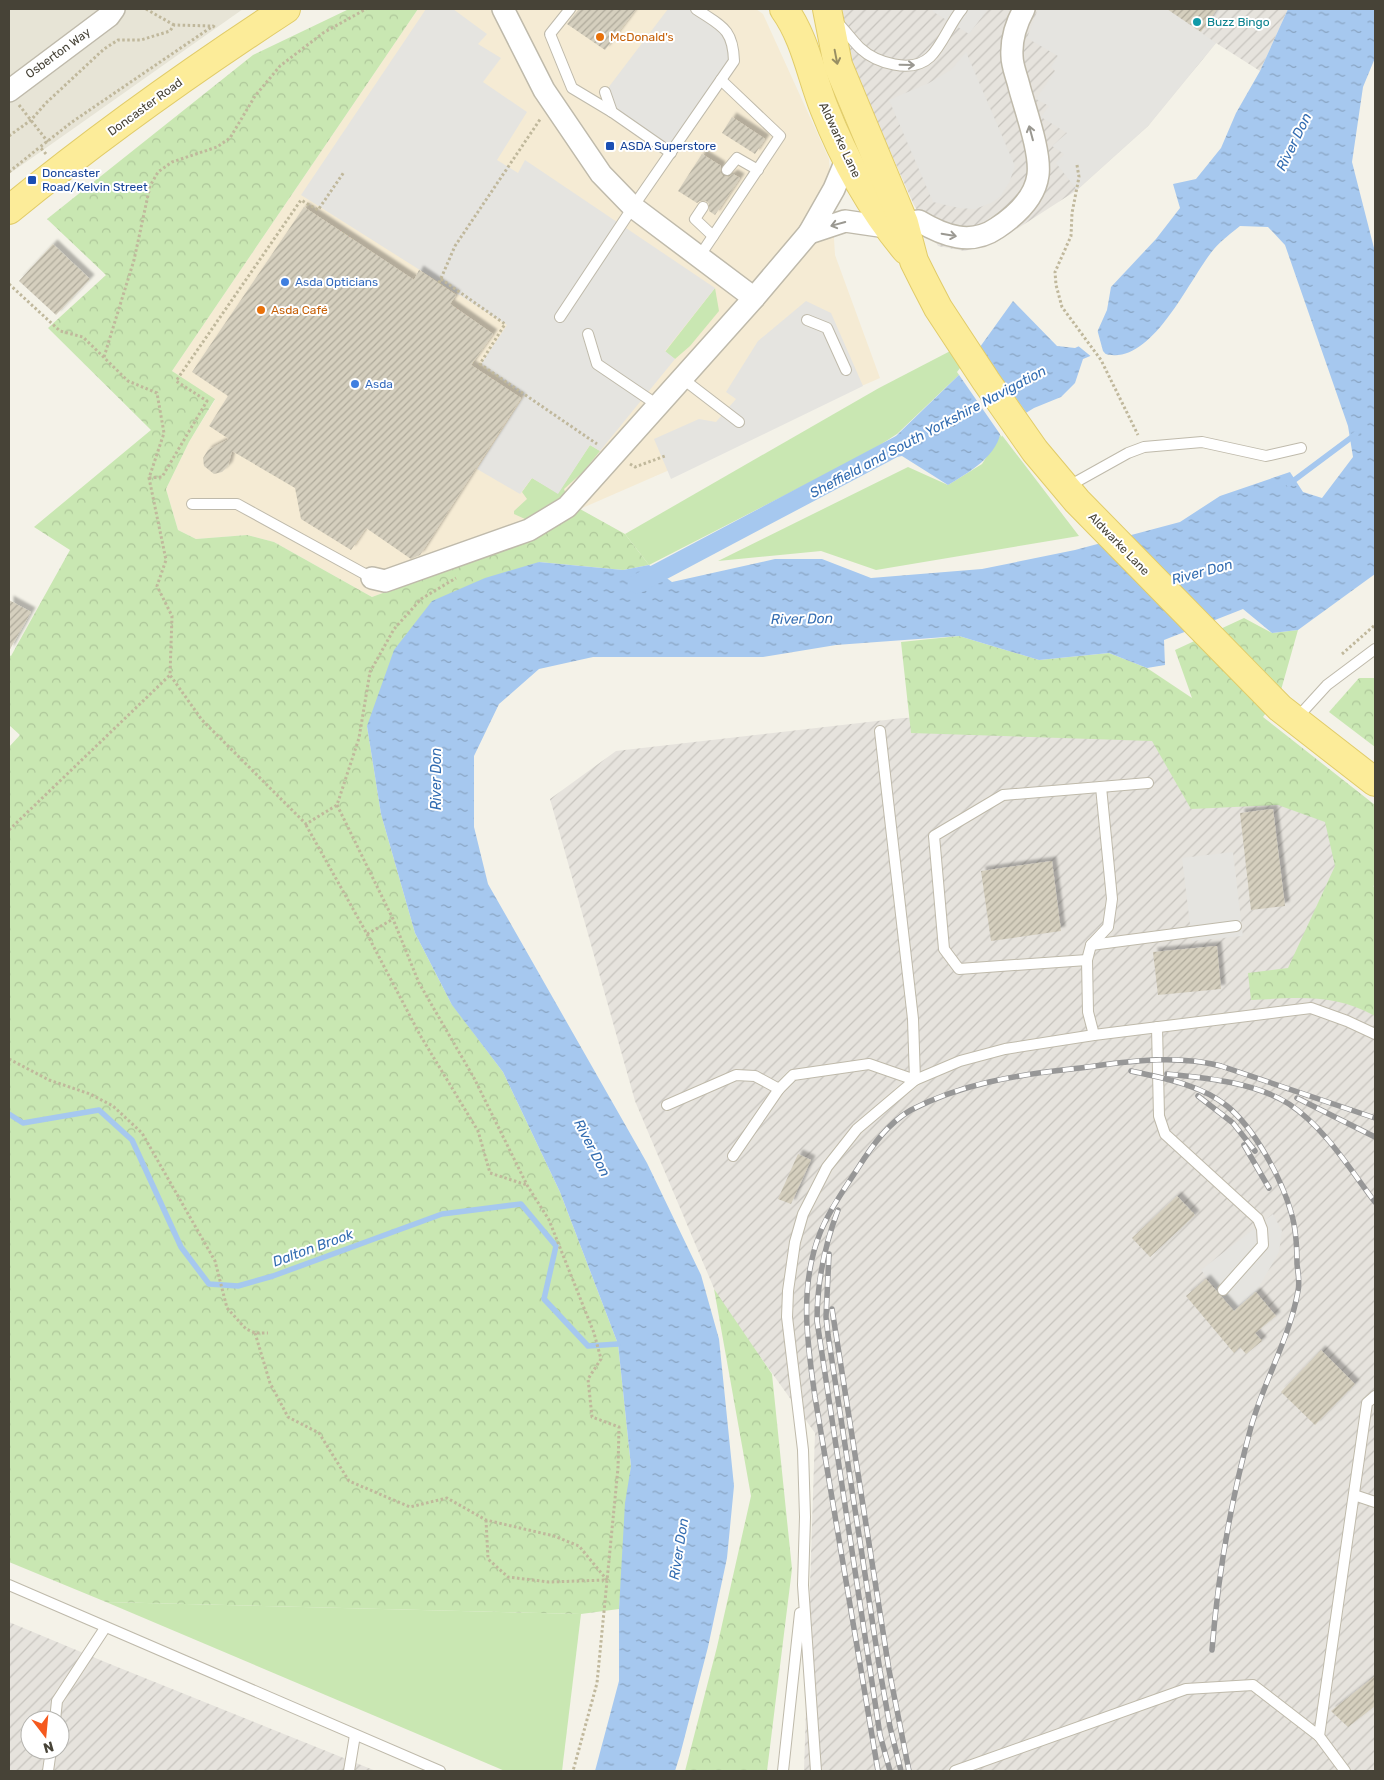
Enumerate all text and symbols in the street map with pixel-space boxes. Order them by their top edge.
place label: Buzz Bingo [1207,15,1270,29]
marker: Buzz Bingo [1191,16,1203,28]
street label: Osberton Way [23,25,93,81]
place label: McDonald's [610,30,674,44]
marker: McDonald's [594,31,606,43]
one-way arrow [832,48,842,64]
one-way arrow [898,60,914,70]
street label: Doncaster Road [105,75,185,139]
street label: Aldwarke Lane [816,100,864,180]
water label: River Don [1273,110,1315,174]
one-way arrow [1026,125,1036,141]
place label: ASDA Superstore [620,139,716,153]
marker: ASDA Superstore [604,140,616,152]
place label: Doncaster Road/Kelvin Street [42,166,148,194]
marker: Doncaster Road/Kelvin Street [26,174,38,186]
one-way arrow [831,220,847,229]
one-way arrow [940,231,956,241]
place label: Asda Opticians [295,275,378,289]
marker: Asda Opticians [279,276,291,288]
place label: Asda Café [271,303,328,317]
marker: Asda Café [255,304,267,316]
water label: Sheffield and South Yorkshire Navigation [807,362,1049,502]
place label: Asda [365,377,393,391]
marker: Asda [349,378,361,390]
street label: Aldwarke Lane [1086,510,1153,578]
water label: River Don [1170,556,1234,588]
water label: River Don [771,610,833,628]
water label: River Don [428,748,445,810]
water label: River Don [570,1116,614,1180]
water label: Dalton Brook [270,1225,356,1270]
water label: River Don [666,1517,692,1581]
north arrow [20,1710,70,1760]
text: N [41,1737,56,1757]

